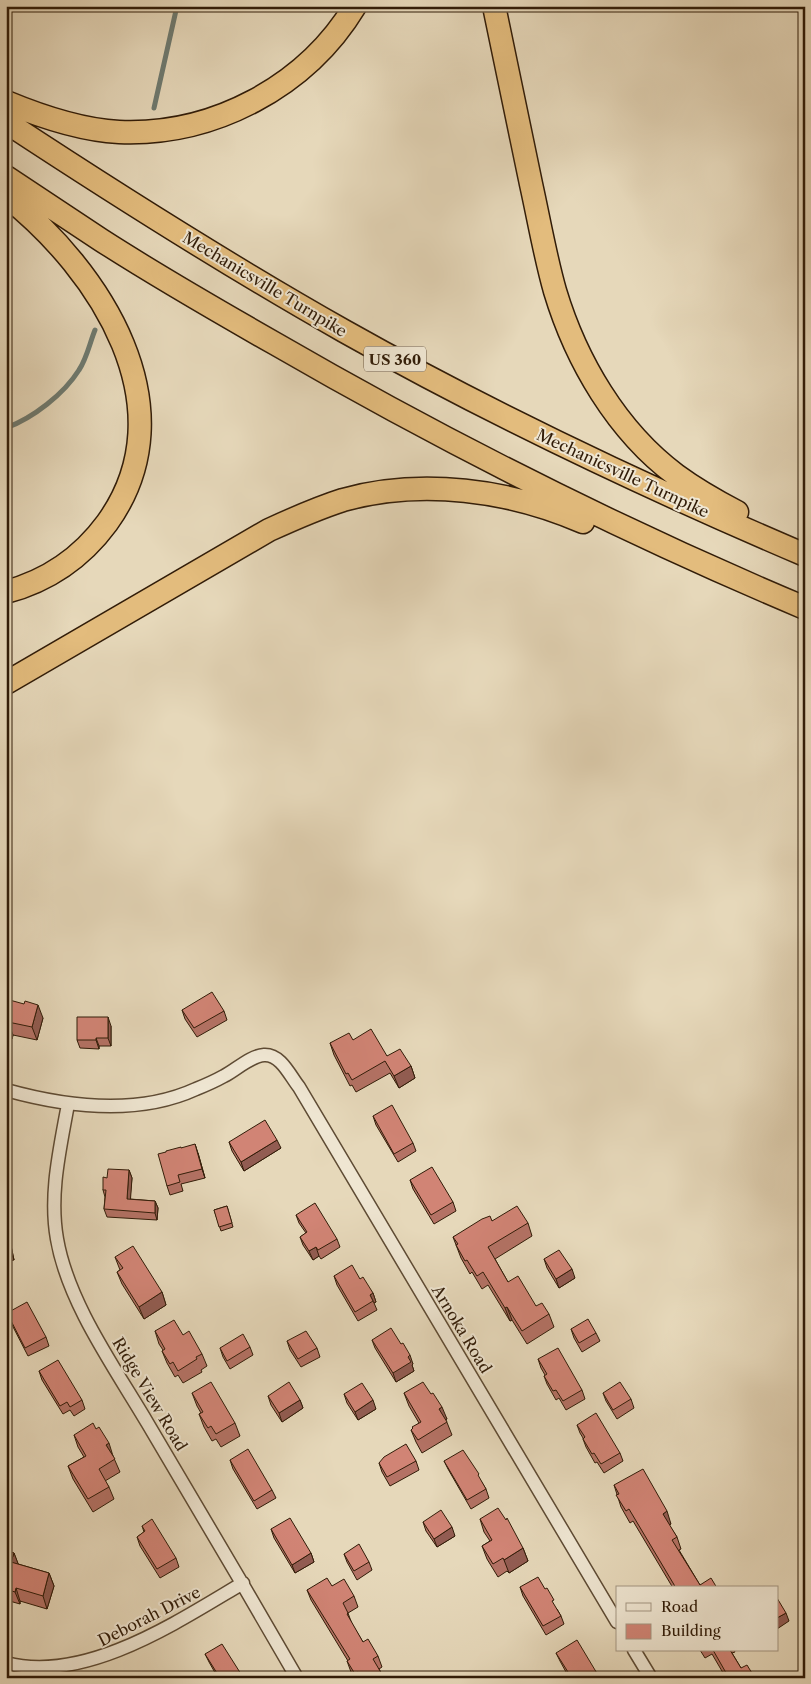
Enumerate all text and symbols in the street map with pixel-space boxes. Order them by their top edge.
street label: Mechanicsville Turnpike [179,227,351,341]
road number: US 360 [364,346,426,372]
street label: Mechanicsville Turnpike [534,424,712,522]
street label: Arnoka Road [427,1280,496,1377]
street label: Ridge View Road [108,1334,192,1455]
street label: Deborah Drive [94,1582,204,1650]
legend [616,1586,778,1652]
text: Road [661,1597,698,1616]
text: Building [661,1621,721,1640]

